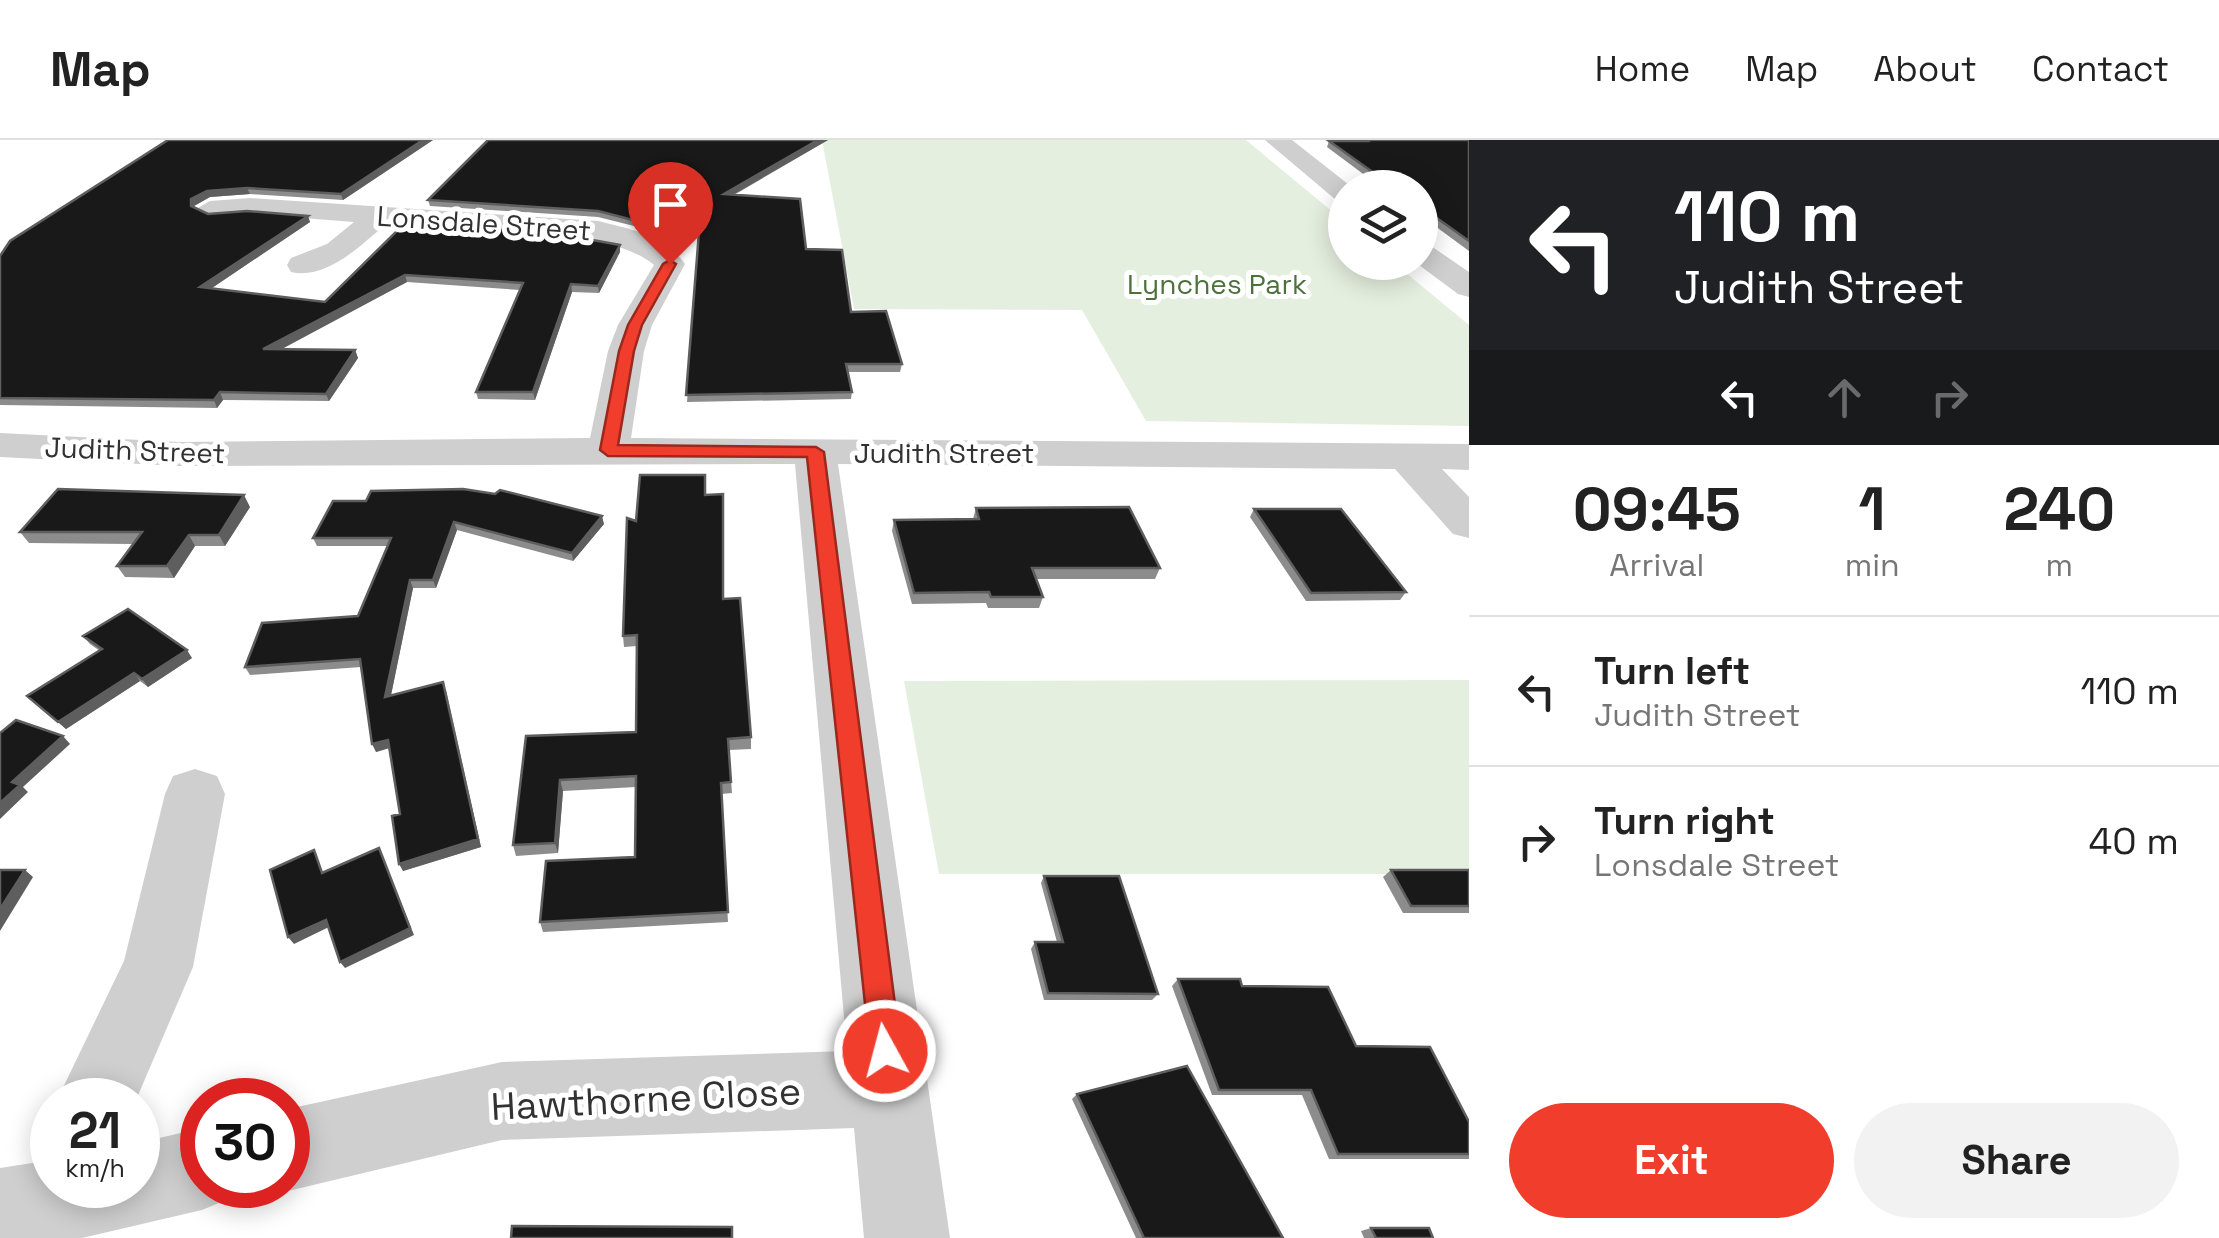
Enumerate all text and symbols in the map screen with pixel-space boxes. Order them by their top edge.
text: Map [50,39,151,100]
text: Home [1595,47,1690,91]
text: Map [1745,47,1818,91]
text: About [1873,47,1977,91]
text: Contact [2032,47,2169,91]
pin [628,162,713,265]
map controls [1328,170,1438,280]
button: layers [1328,170,1438,280]
text: 110 m [1674,172,1860,261]
icon: arrive [643,177,698,232]
icon: left [1509,180,1639,310]
street label: Lonsdale Street [376,198,592,248]
text: Judith Street [1674,259,1965,316]
park label: Lynches Park [1127,266,1307,302]
icon: left [1712,370,1767,425]
icon: ahead [1817,370,1872,425]
icon: right [1922,370,1977,425]
street label: Judith Street [44,429,226,471]
street label: Judith Street [854,435,1034,471]
text: 09:45 [1573,471,1741,548]
text: 1 [1859,471,1886,548]
text: 240 [2003,471,2115,548]
text: Arrival [1609,545,1704,585]
text: min [1845,545,1900,585]
text: m [2046,545,2073,585]
text: Turn left [1594,647,1750,695]
icon: left [1509,664,1564,719]
text: 110 m [2080,667,2179,715]
text: Judith Street [1594,695,1801,735]
text: Turn right [1594,797,1775,845]
icon: right [1509,814,1564,869]
text: 40 m [2088,817,2179,865]
text: Lonsdale Street [1594,845,1839,885]
position arrow [833,999,937,1103]
street label: Hawthorne Close [490,1067,802,1131]
speed limit sign: 30 [180,1078,310,1208]
text: 21 [69,1099,121,1163]
button: Exit [1509,1103,1834,1218]
button: Share [1854,1103,2179,1218]
text: km/h [65,1152,125,1184]

